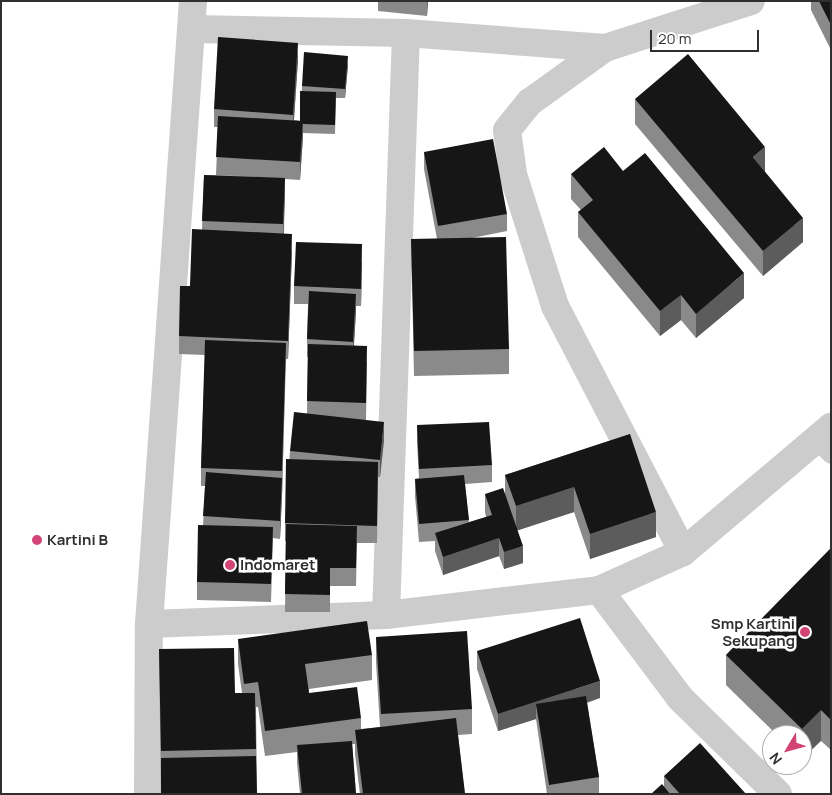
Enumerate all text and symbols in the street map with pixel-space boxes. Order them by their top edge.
scale bar [652,20,761,52]
text: 20 m [658,28,691,49]
place label: Kartini B [47,531,108,549]
marker: Kartini B [31,534,43,546]
place label: Indomaret [240,556,315,574]
marker: Indomaret [224,559,236,571]
place label: Smp Kartini Sekupang [711,614,795,649]
marker: Smp Kartini Sekupang [799,626,811,638]
north arrow [762,725,812,775]
text: N [765,749,786,768]

